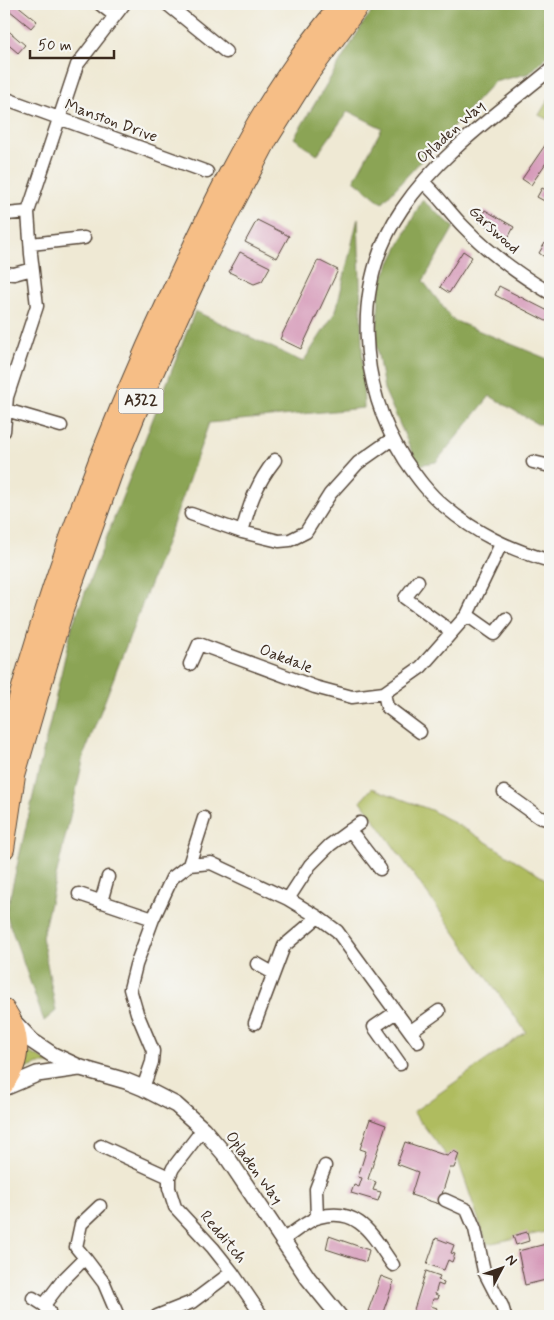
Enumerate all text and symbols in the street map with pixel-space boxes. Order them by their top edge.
scale bar [30,28,114,60]
text: 50 m [38,36,72,56]
street label: Manston Drive [62,94,160,148]
street label: Opladen Way [412,96,490,168]
street label: Garswood [464,201,524,259]
road number: A322 [118,388,164,414]
street label: Oakdale [256,639,316,679]
street label: Opladen Way [220,1127,288,1209]
street label: Redditch [195,1206,251,1268]
north arrow [476,1242,526,1292]
text: N [501,1251,521,1270]

